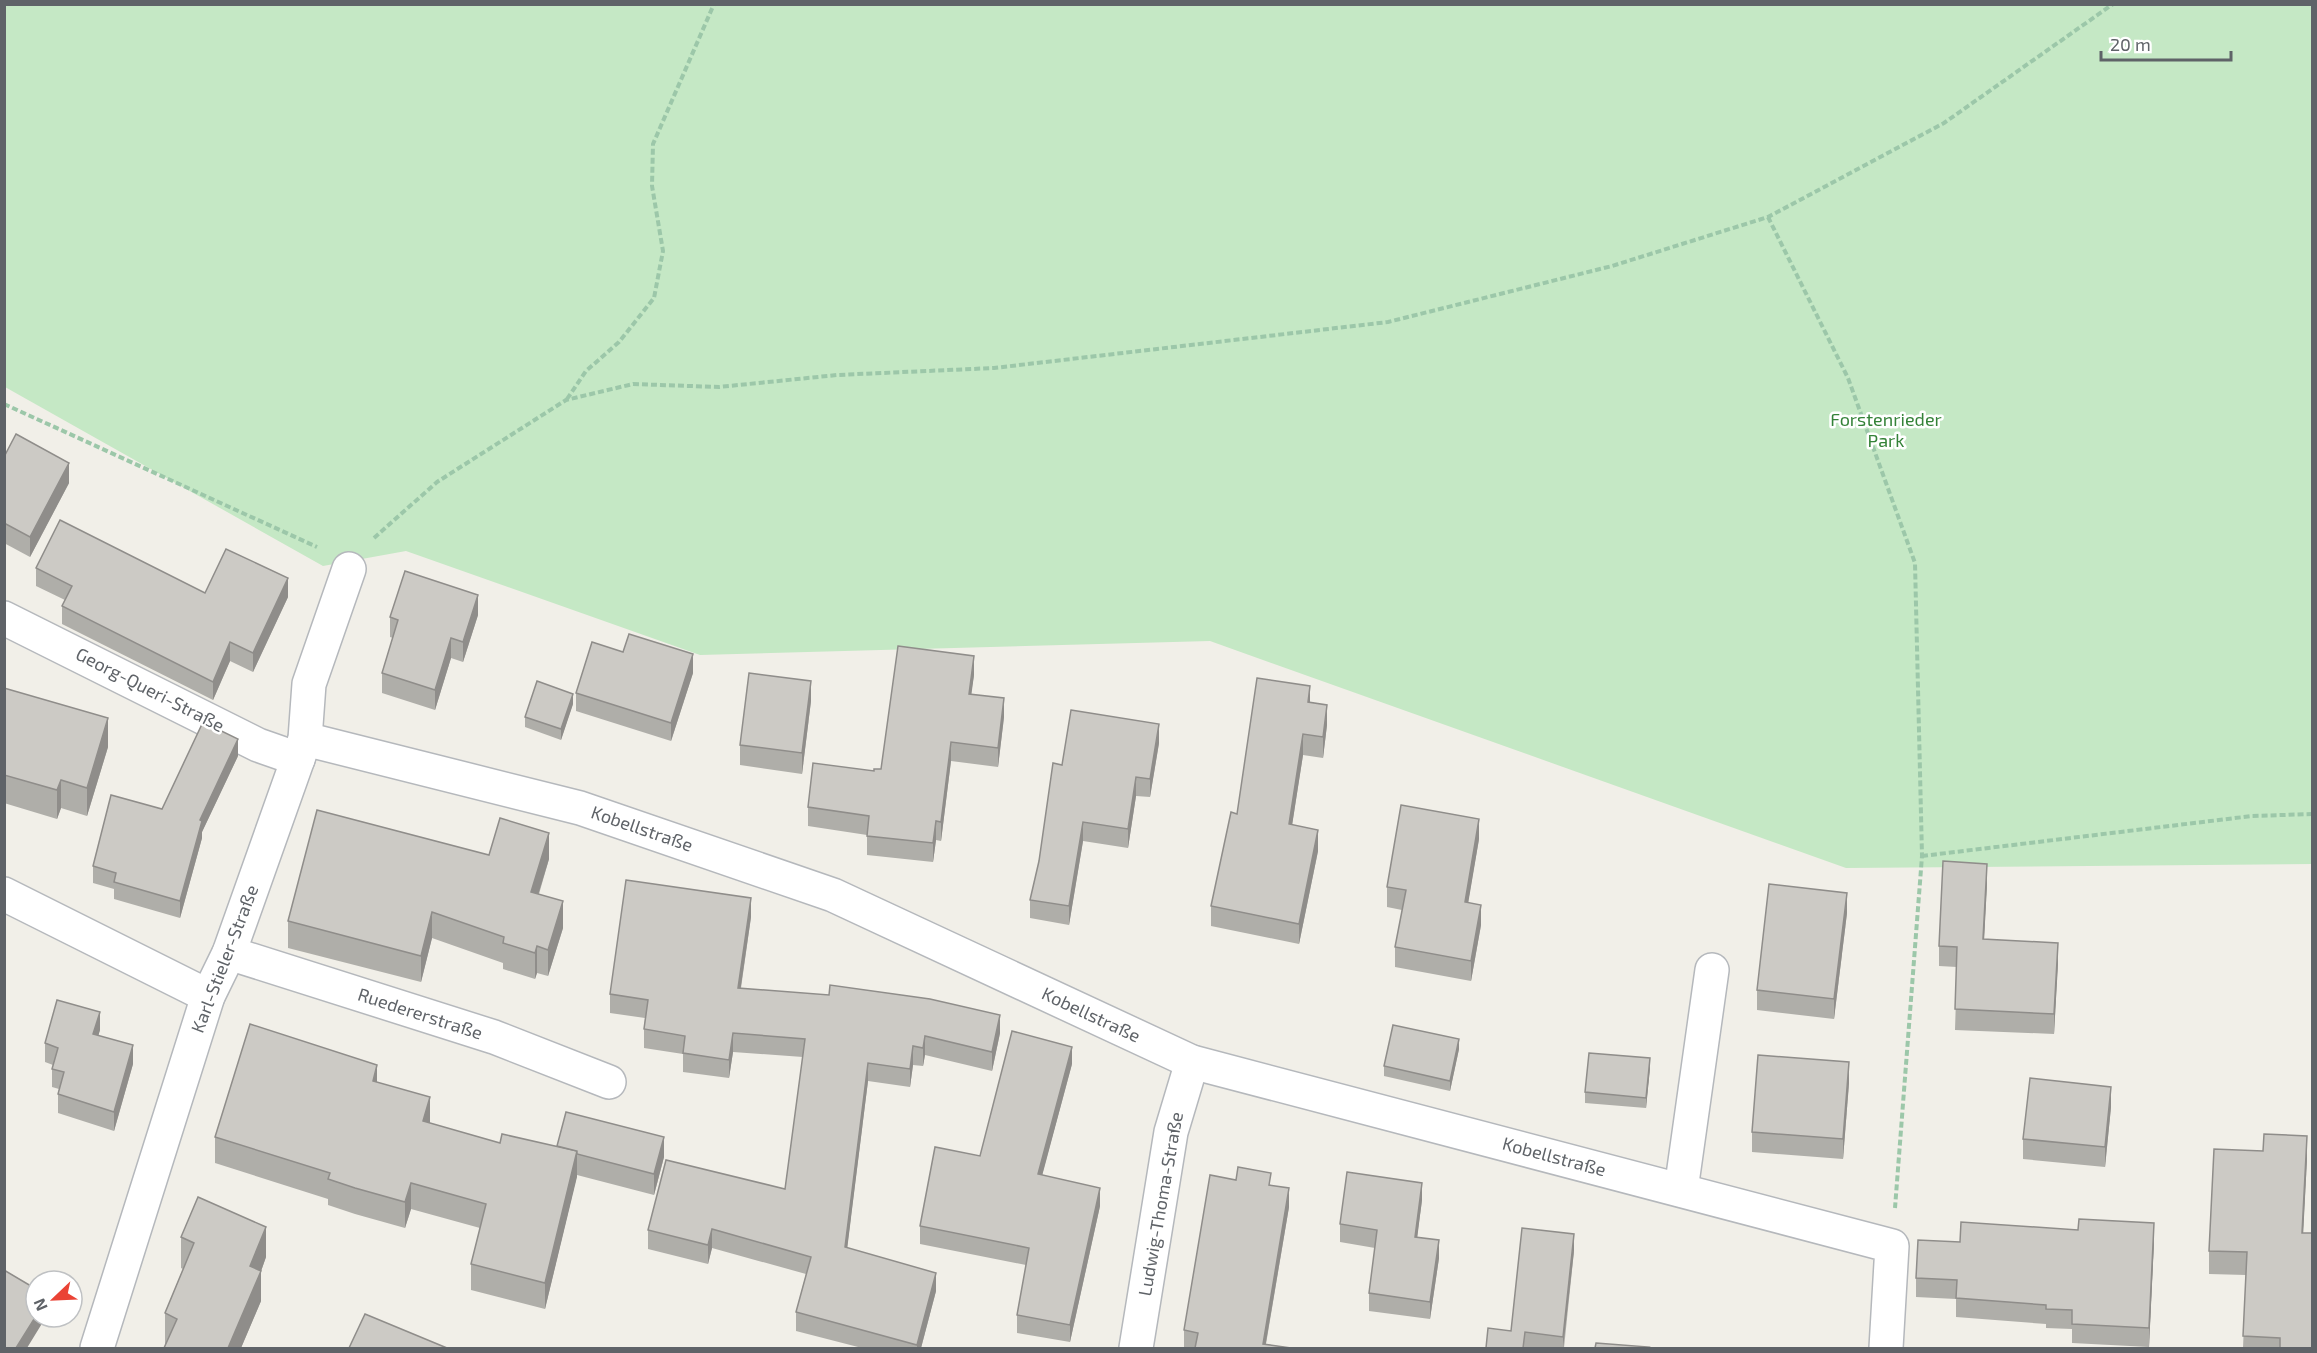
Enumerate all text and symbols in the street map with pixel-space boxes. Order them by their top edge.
scale bar [2101,24,2232,62]
text: 20 m [2110,33,2151,55]
park label: Forstenrieder Park [1830,408,1942,451]
street label: Georg-Queri-Straße [73,642,228,736]
street label: Kobellstraße [589,800,696,856]
street label: Karl-Stieler-Straße [186,882,262,1036]
street label: Kobellstraße [1039,982,1144,1046]
street label: Ruedererstraße [355,983,485,1044]
street label: Ludwig-Thoma-Straße [1133,1110,1187,1298]
street label: Kobellstraße [1500,1132,1608,1180]
north arrow [24,1269,84,1329]
text: N [29,1296,51,1314]

